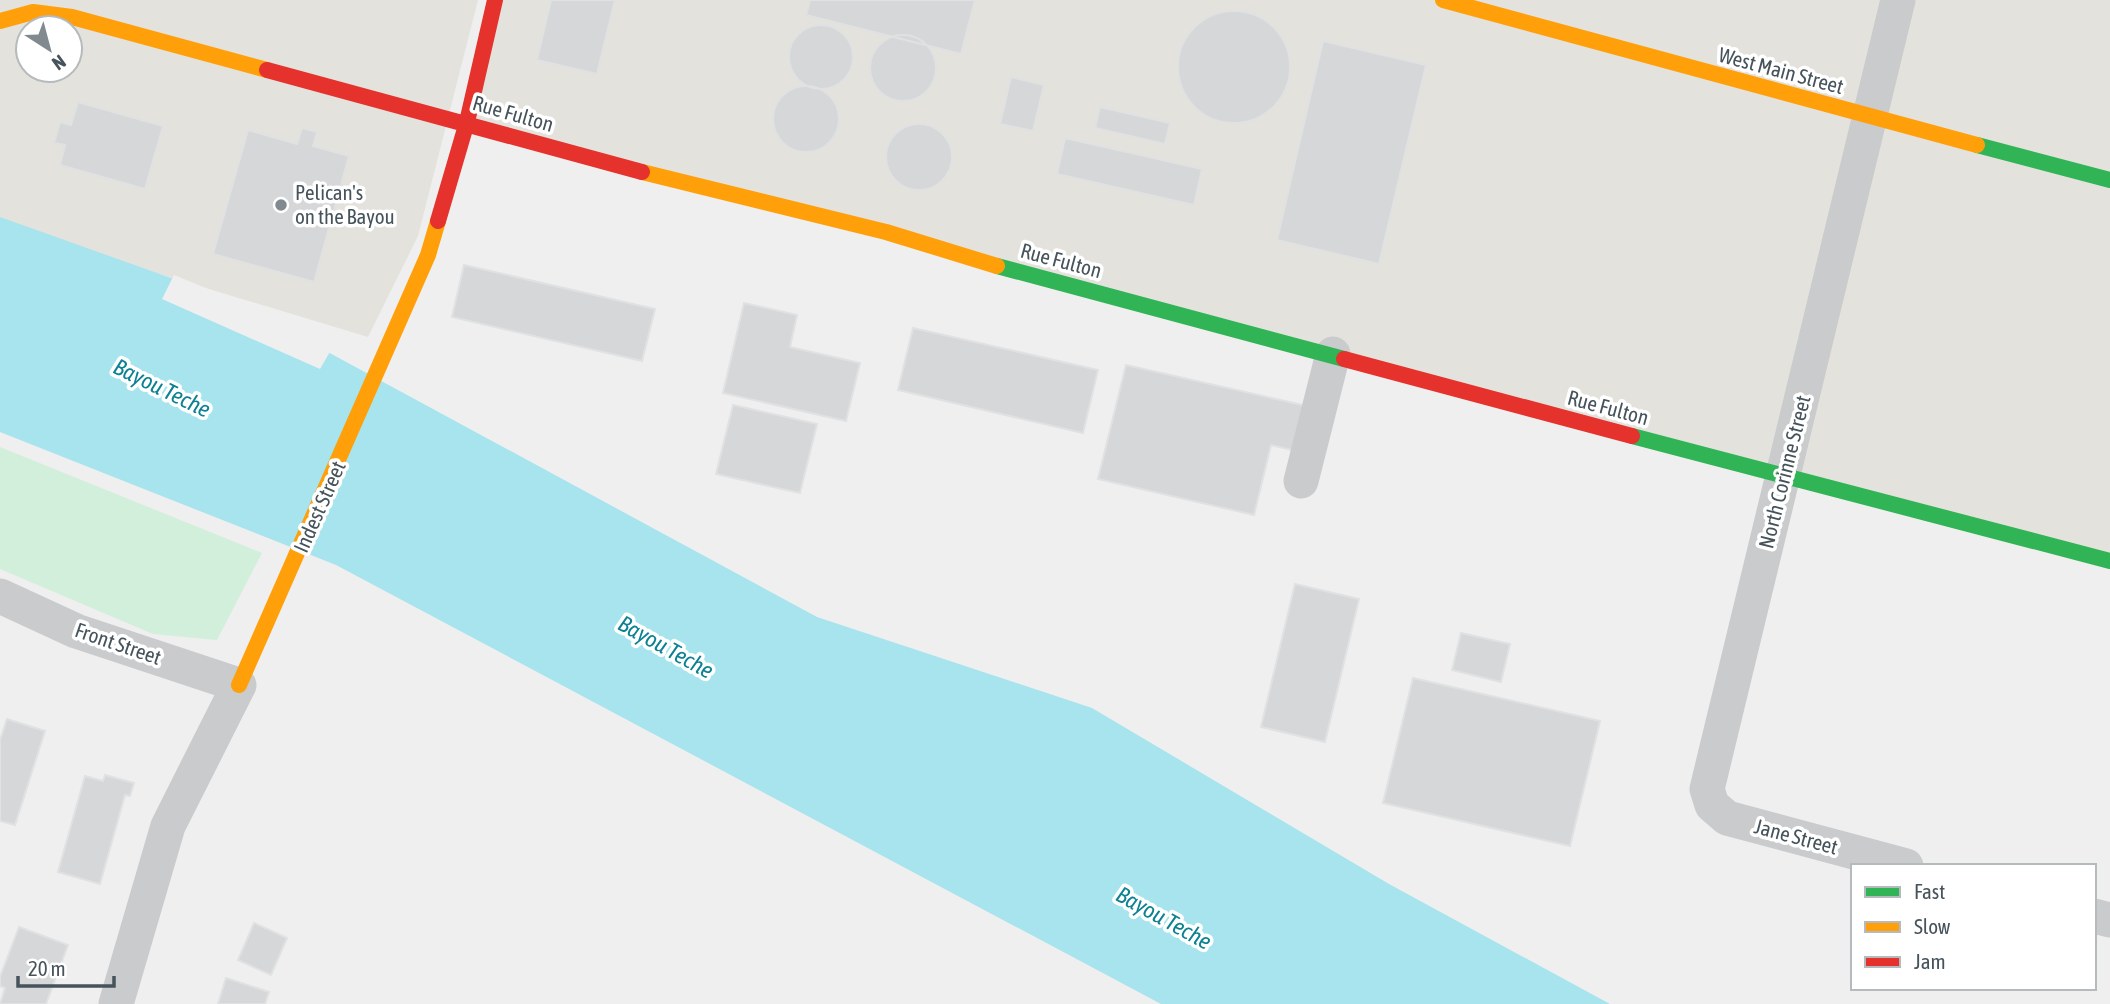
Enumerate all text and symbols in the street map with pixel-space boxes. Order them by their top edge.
north arrow [14,14,84,84]
street label: West Main Street [1716,42,1846,98]
text: N [48,51,70,75]
street label: Rue Fulton [470,90,556,136]
place label: Pelican's on the Bayou [295,180,395,228]
marker: Pelican's on the Bayou [273,197,289,213]
street label: Rue Fulton [1018,238,1104,282]
water label: Bayou Teche [109,353,215,423]
street label: Rue Fulton [1565,385,1651,429]
street label: North Corinne Street [1753,393,1815,551]
street label: Indest Street [288,457,350,556]
water label: Bayou Teche [614,610,718,684]
street label: Front Street [72,617,164,669]
street label: Jane Street [1752,813,1840,859]
legend [1851,864,2096,990]
text: Fast [1914,879,1945,903]
water label: Bayou Teche [1112,881,1216,955]
text: Slow [1914,914,1951,938]
scale bar [18,944,114,988]
text: Jam [1914,949,1946,973]
text: 20 m [28,956,66,980]

